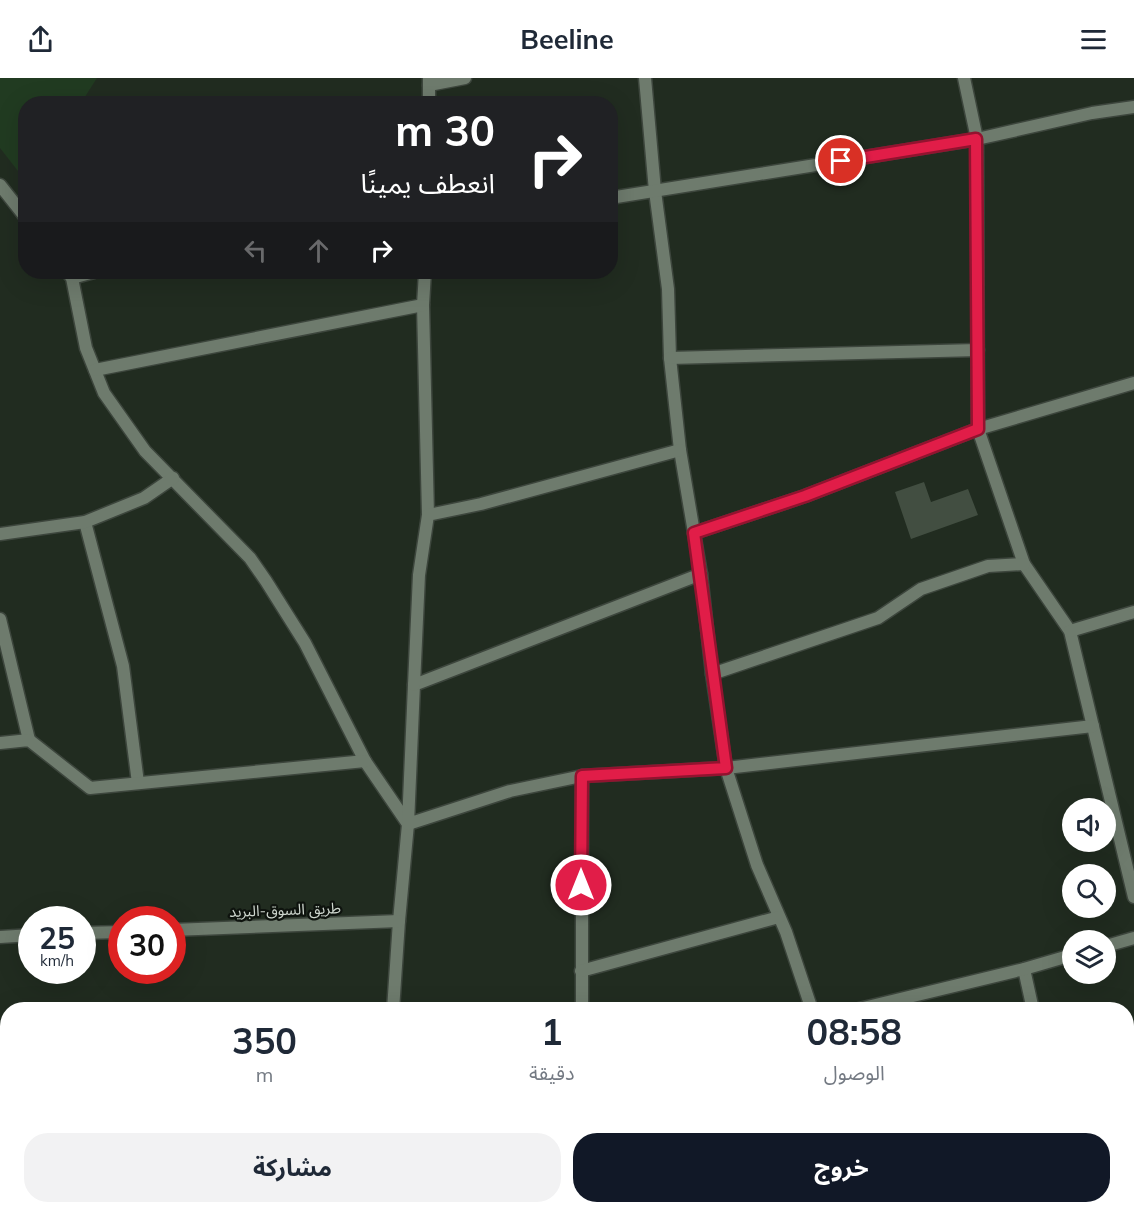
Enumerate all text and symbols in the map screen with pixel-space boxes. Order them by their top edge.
text: Beeline [520,22,614,56]
icon: share [24,23,57,56]
icon: menu [1077,23,1110,56]
text: 30 m [395,104,495,157]
icon: right [516,120,594,198]
pin [815,135,866,186]
icon: arrive [824,144,857,177]
text: انعطف يمينًا [361,166,495,200]
icon: left [239,234,272,267]
icon: ahead [302,234,335,267]
icon: right [365,234,398,267]
map controls [1062,798,1116,984]
button: sound [1062,798,1116,852]
position arrow [549,853,613,917]
button: search [1062,864,1116,918]
street label: طريق السوق-البريد [229,898,341,922]
speed limit sign: 30 [108,906,186,984]
text: 25 [39,919,75,957]
button: layers [1062,930,1116,984]
text: km/h [40,951,74,970]
text: 1 [541,1009,563,1054]
text: 08:58 [807,1009,902,1054]
text: 350 [232,1018,297,1063]
text: دقيقة [529,1060,575,1085]
text: الوصول [824,1060,885,1085]
text: m [256,1062,273,1087]
button: مشاركة [24,1133,561,1202]
button: خروج [573,1133,1110,1202]

